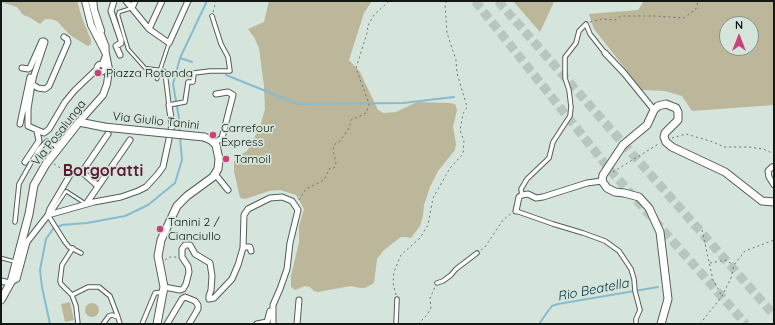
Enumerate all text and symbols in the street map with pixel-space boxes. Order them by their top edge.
north arrow [719,16,759,56]
text: N [735,18,743,32]
place label: Piazza Rotonda [106,66,193,80]
marker: Piazza Rotonda [93,68,103,78]
street label: Via Posalunga [29,97,89,169]
street label: Via Giulio Tanini [112,109,200,133]
place label: Carrefour Express [221,121,274,149]
marker: Carrefour Express [208,130,218,140]
place label: Tamoil [234,152,271,166]
marker: Tamoil [221,154,231,164]
district label: Borgoratti [63,161,143,181]
place label: Tanini 2 / Cianciullo [168,215,221,243]
marker: Tanini 2 / Cianciullo [155,224,165,234]
water label: Rio Beatella [556,275,630,305]

